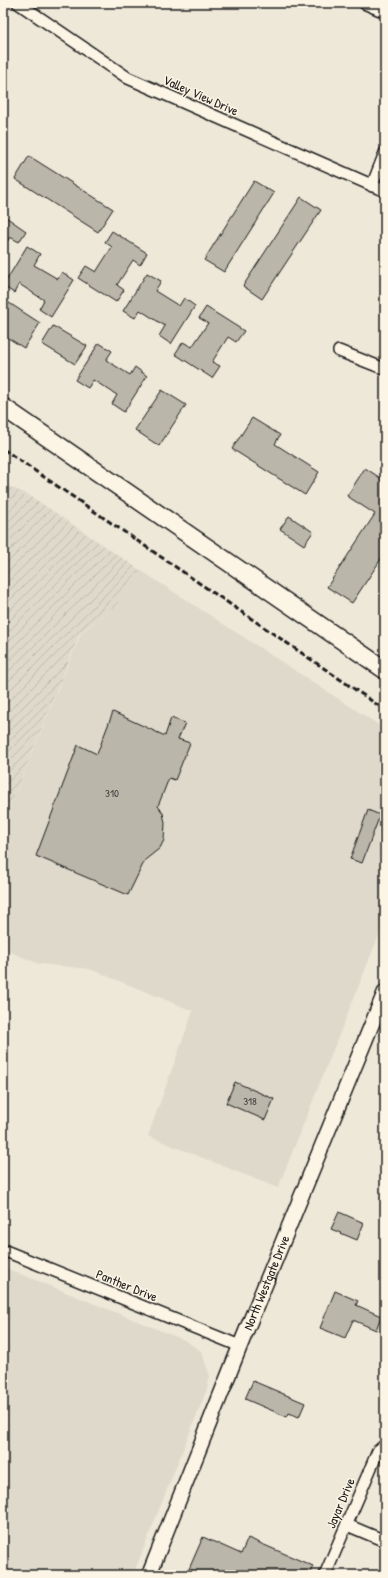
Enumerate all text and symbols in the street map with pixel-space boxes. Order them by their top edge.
street label: Valley View Drive [161,70,241,120]
house number: 310 [105,786,119,800]
house number: 318 [243,1094,257,1108]
street label: North Westgate Drive [239,1232,293,1333]
street label: Panther Drive [94,1265,160,1305]
street label: Jayar Drive [321,1475,359,1531]

